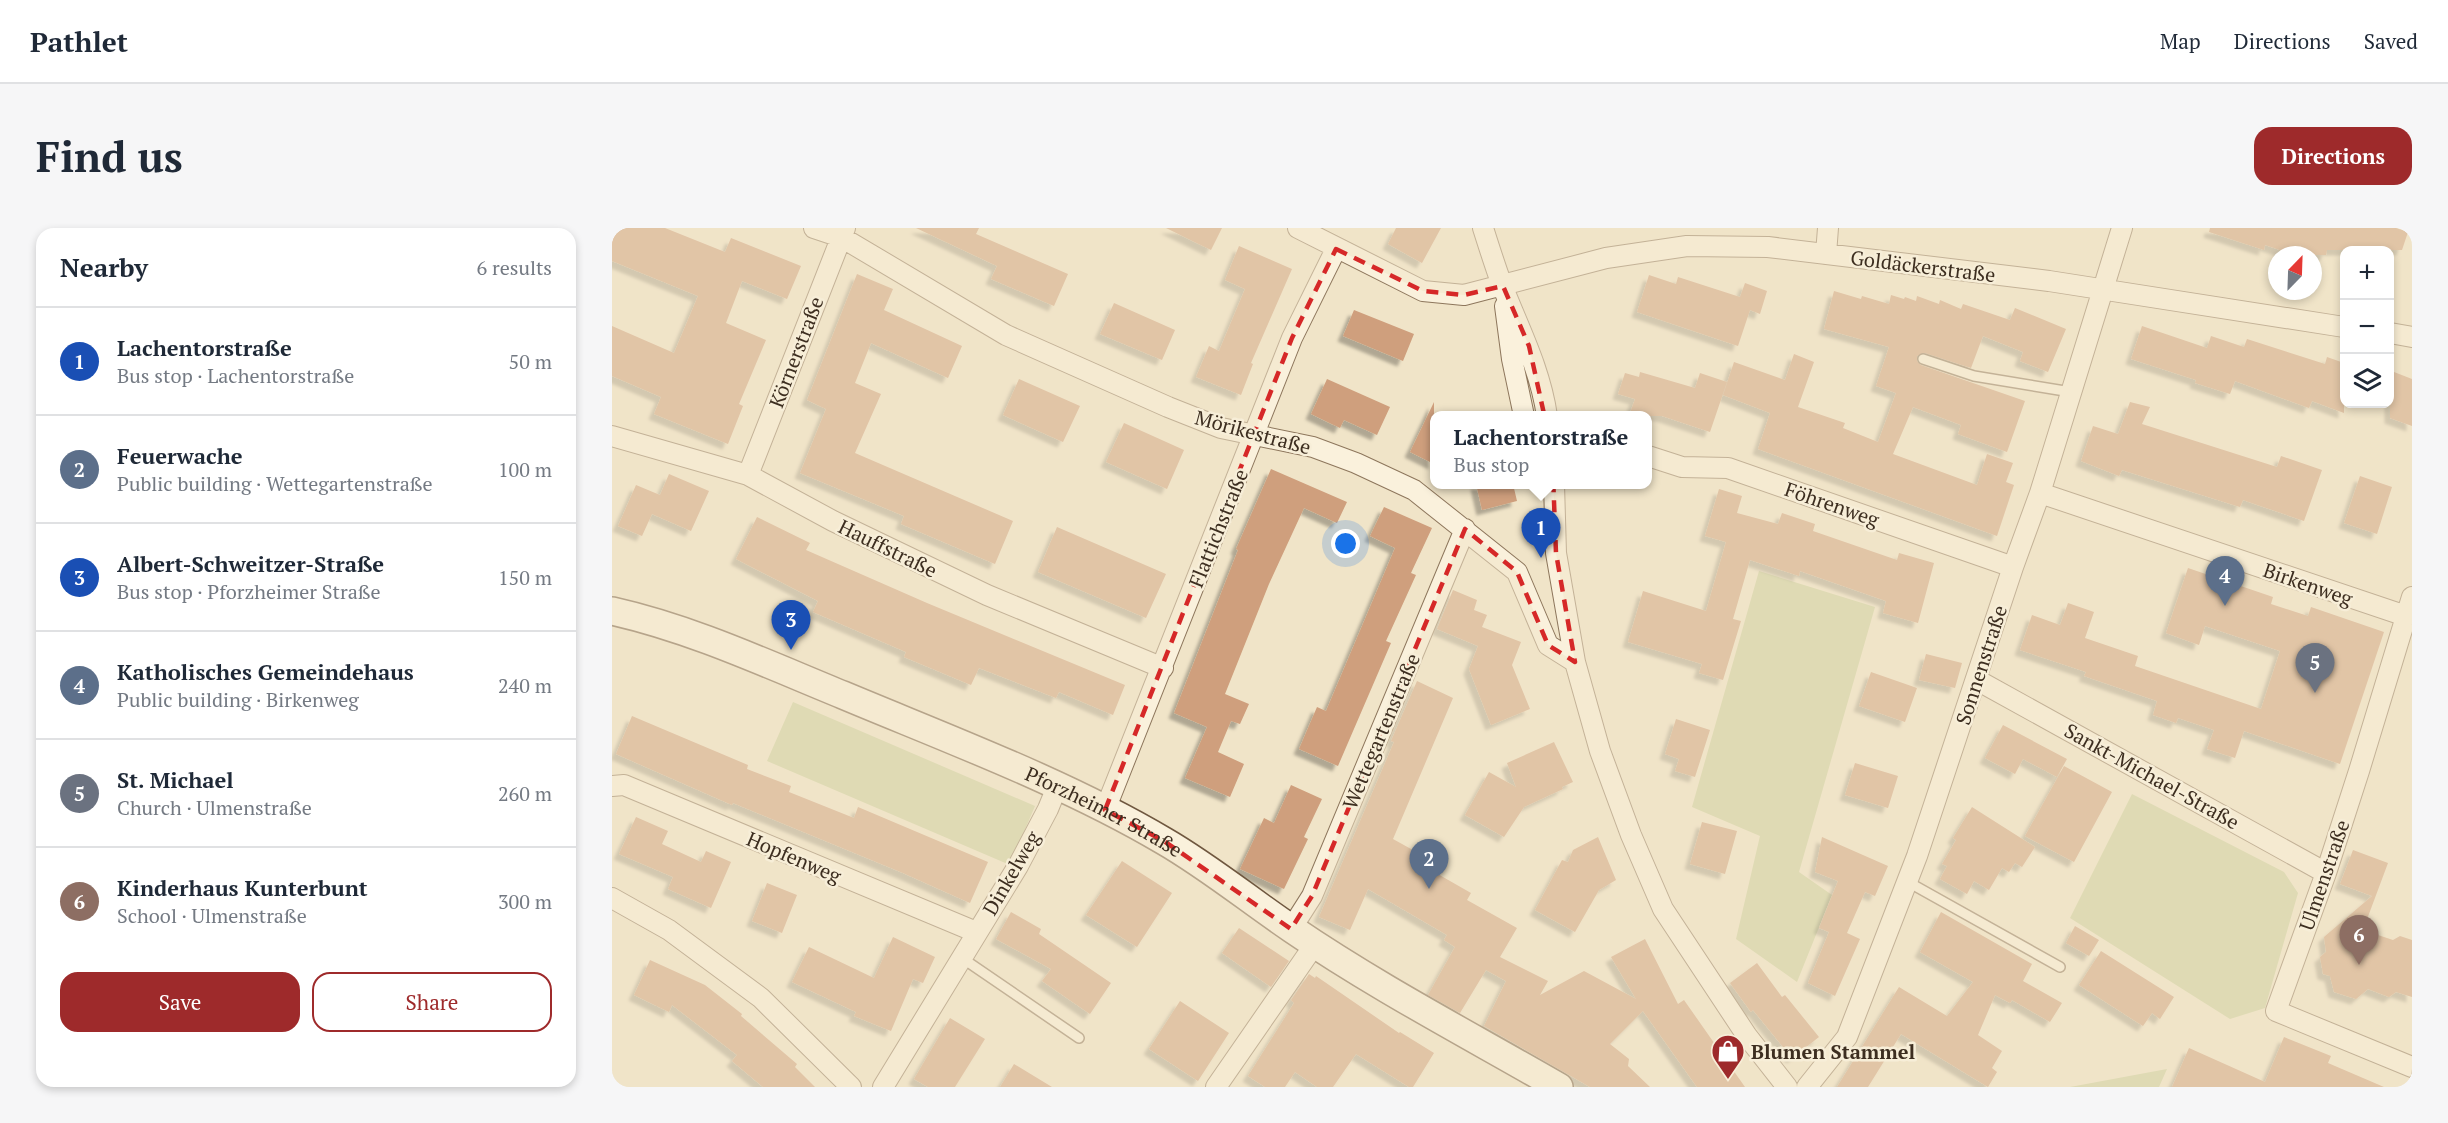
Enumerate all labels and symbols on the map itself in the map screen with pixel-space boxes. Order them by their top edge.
street label: Goldäckerstraße [1849,244,1997,288]
north arrow [2268,246,2322,300]
street label: Körnerstraße [762,293,830,411]
street label: Mörikestraße [1192,404,1314,460]
street label: Flattichstraße [1182,465,1254,591]
street label: Föhrenweg [1781,475,1883,533]
pin: 1 [1522,508,1560,558]
street label: Hauffstraße [834,513,942,583]
your location [1331,529,1360,558]
pin: 4 [2206,556,2244,606]
street label: Birkenweg [2260,556,2357,612]
pin: 3 [772,600,810,650]
street label: Sonnenstraße [1949,602,2013,728]
pin: 5 [2296,644,2334,693]
street label: Wettegartenstraße [1336,649,1426,813]
street label: Sankt-Michael-Straße [2060,717,2244,835]
street label: Pforzheimer Straße [1021,759,1188,863]
street label: Ulmenstraße [2292,816,2356,934]
street label: Hopfenweg [743,825,846,889]
street label: Dinkelweg [976,826,1046,920]
pin: 2 [1410,840,1448,889]
pin: 6 [2340,916,2378,965]
shop icon: Blumen Stammel [1710,1033,1746,1080]
place label: Blumen Stammel [1751,1038,1916,1065]

